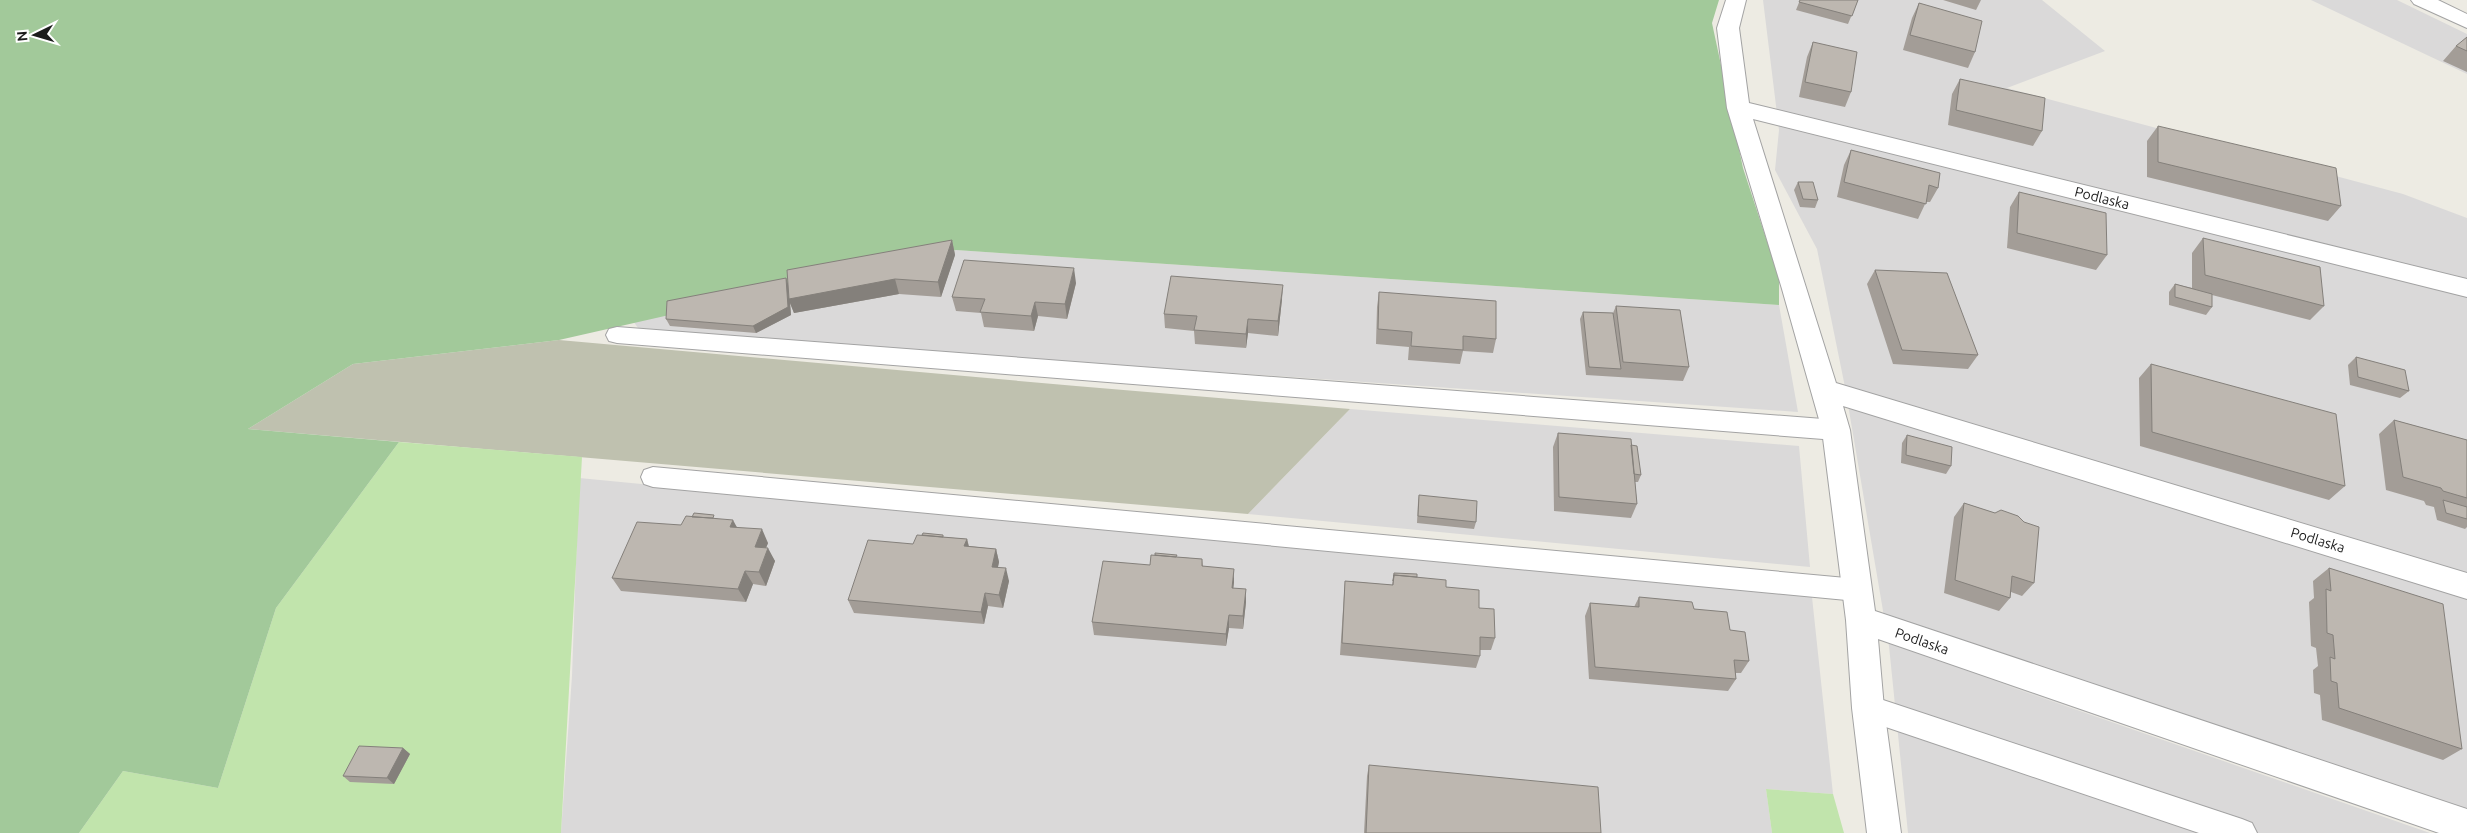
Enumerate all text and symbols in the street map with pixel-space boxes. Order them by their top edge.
north arrow [10,10,60,60]
text: N [14,30,30,42]
street label: Podlaska [2073,183,2131,213]
street label: Podlaska [2289,524,2347,556]
street label: Podlaska [1893,624,1951,658]

